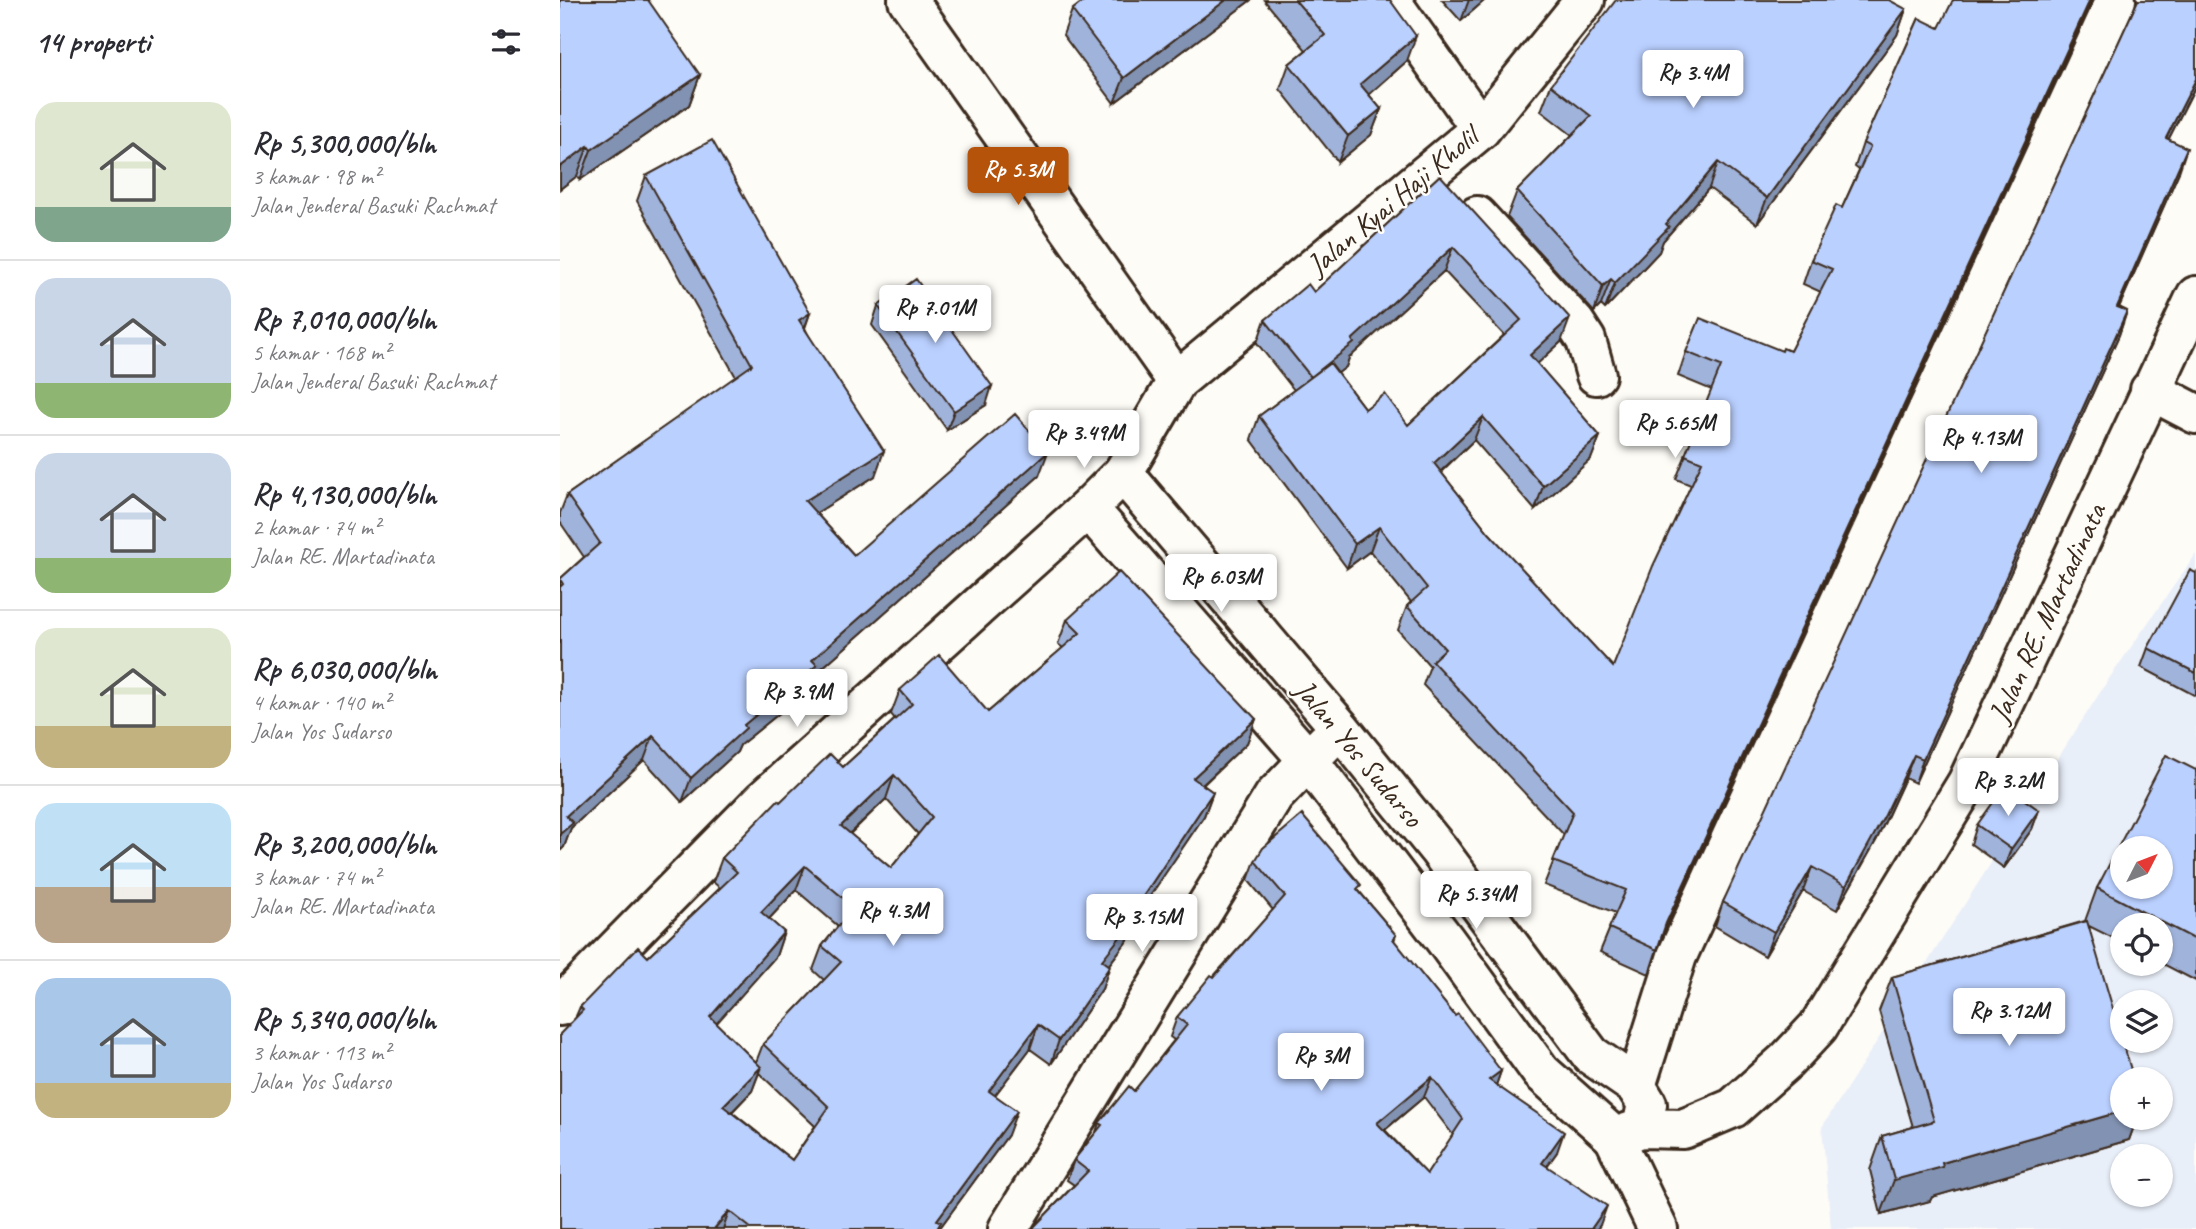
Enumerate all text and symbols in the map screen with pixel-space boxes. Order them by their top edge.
text: 14 properti [35,23,150,61]
icon: filters [487,23,525,61]
pin: Rp 3.4M [1628,50,1758,110]
text: Rp 3.4M [1658,58,1728,87]
street label: Jalan Kyai Haji Kholil [1297,115,1489,285]
text: Rp 5,300,000/bln [252,124,436,162]
icon: home [91,130,175,214]
pin: Rp 5.3M [953,148,1083,207]
text: Rp 5.3M [984,155,1052,184]
text: 3 kamar · 98 m² [252,162,380,191]
text: Jalan Jenderal Basuki Rachmat [252,191,495,220]
pin: Rp 7.01M [863,286,1007,345]
text: Rp 7.01M [895,293,975,322]
text: Rp 7,010,000/bln [252,300,436,338]
icon: home [91,306,175,390]
text: 5 kamar · 168 m² [252,338,390,367]
text: Jalan Jenderal Basuki Rachmat [252,367,495,396]
pin: Rp 5.65M [1603,400,1747,460]
text: Rp 5.65M [1635,408,1715,437]
pin: Rp 3.49M [1012,410,1156,470]
pin: Rp 4.13M [1909,416,2053,475]
text: Rp 3.49M [1044,418,1124,447]
text: Rp 4.13M [1941,423,2021,452]
text: Rp 4,130,000/bln [252,475,436,513]
icon: home [91,481,175,565]
street label: Jalan RE. Martadinata [1979,496,2115,730]
text: 2 kamar · 74 m² [252,513,380,542]
text: Jalan RE. Martadinata [252,542,434,571]
pin: Rp 6.03M [1149,554,1293,614]
text: Rp 6.03M [1181,562,1261,591]
text: Rp 6,030,000/bln [252,650,437,688]
icon: home [91,656,175,740]
pin: Rp 3.9M [732,670,862,729]
street label: Jalan Yos Sudarso [1285,670,1433,836]
text: Rp 3.9M [763,677,831,706]
text: 4 kamar · 140 m² [252,688,390,717]
text: Jalan Yos Sudarso [252,717,391,746]
pin: Rp 3.2M [1943,758,2073,818]
text: Rp 3.2M [1973,766,2043,795]
text: Rp 3,200,000/bln [252,825,436,863]
icon: home [91,831,175,915]
north arrow [2110,836,2174,900]
map controls [2110,836,2173,1207]
text: 3 kamar · 74 m² [252,863,380,892]
pin: Rp 5.34M [1404,872,1548,931]
text: Rp 5.34M [1436,879,1516,908]
pin: Rp 4.3M [828,888,958,948]
text: Jalan RE. Martadinata [252,892,434,921]
pin: Rp 3.15M [1070,894,1214,954]
text: Rp 4.3M [858,896,928,925]
text: Rp 3.15M [1102,902,1182,931]
button: locate [2110,913,2173,976]
pin: Rp 3.12M [1937,988,2081,1048]
button: layers [2110,990,2173,1053]
text: Rp 3.12M [1969,996,2049,1025]
text: Rp 5,340,000/bln [252,1000,436,1038]
icon: home [91,1006,175,1090]
pin: Rp 3M [1272,1034,1370,1093]
text: 3 kamar · 113 m² [252,1038,390,1067]
text: Rp 3M [1294,1041,1348,1070]
text: Jalan Yos Sudarso [252,1067,391,1096]
button: + [2110,1067,2173,1130]
button: − [2110,1144,2173,1207]

